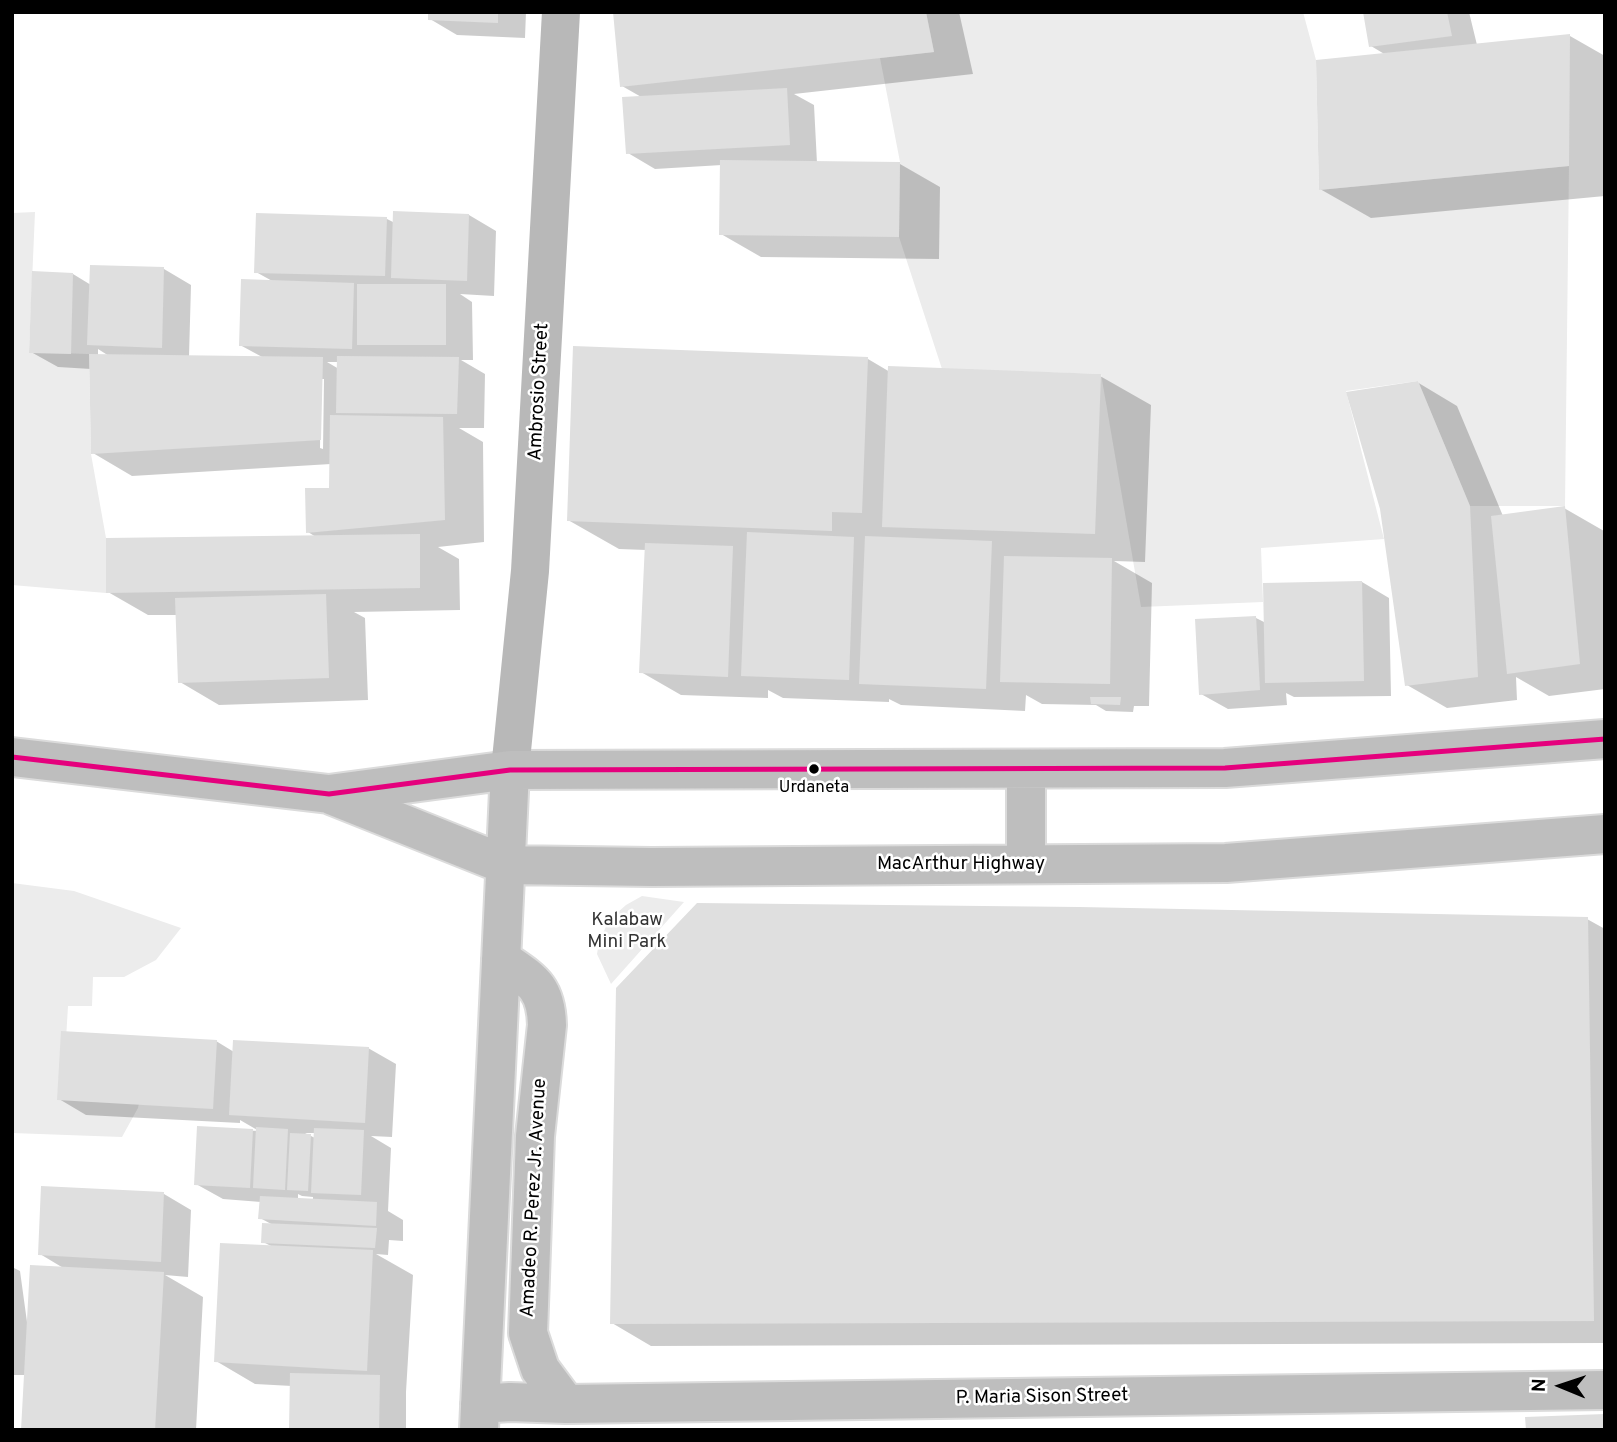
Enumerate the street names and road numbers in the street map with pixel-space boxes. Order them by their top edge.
street label: Ambrosio Street [525,322,555,462]
street label: MacArthur Highway [877,854,1045,876]
street label: Amadeo R. Perez Jr. Avenue [517,1078,553,1318]
street label: P. Maria Sison Street [955,1385,1129,1411]

